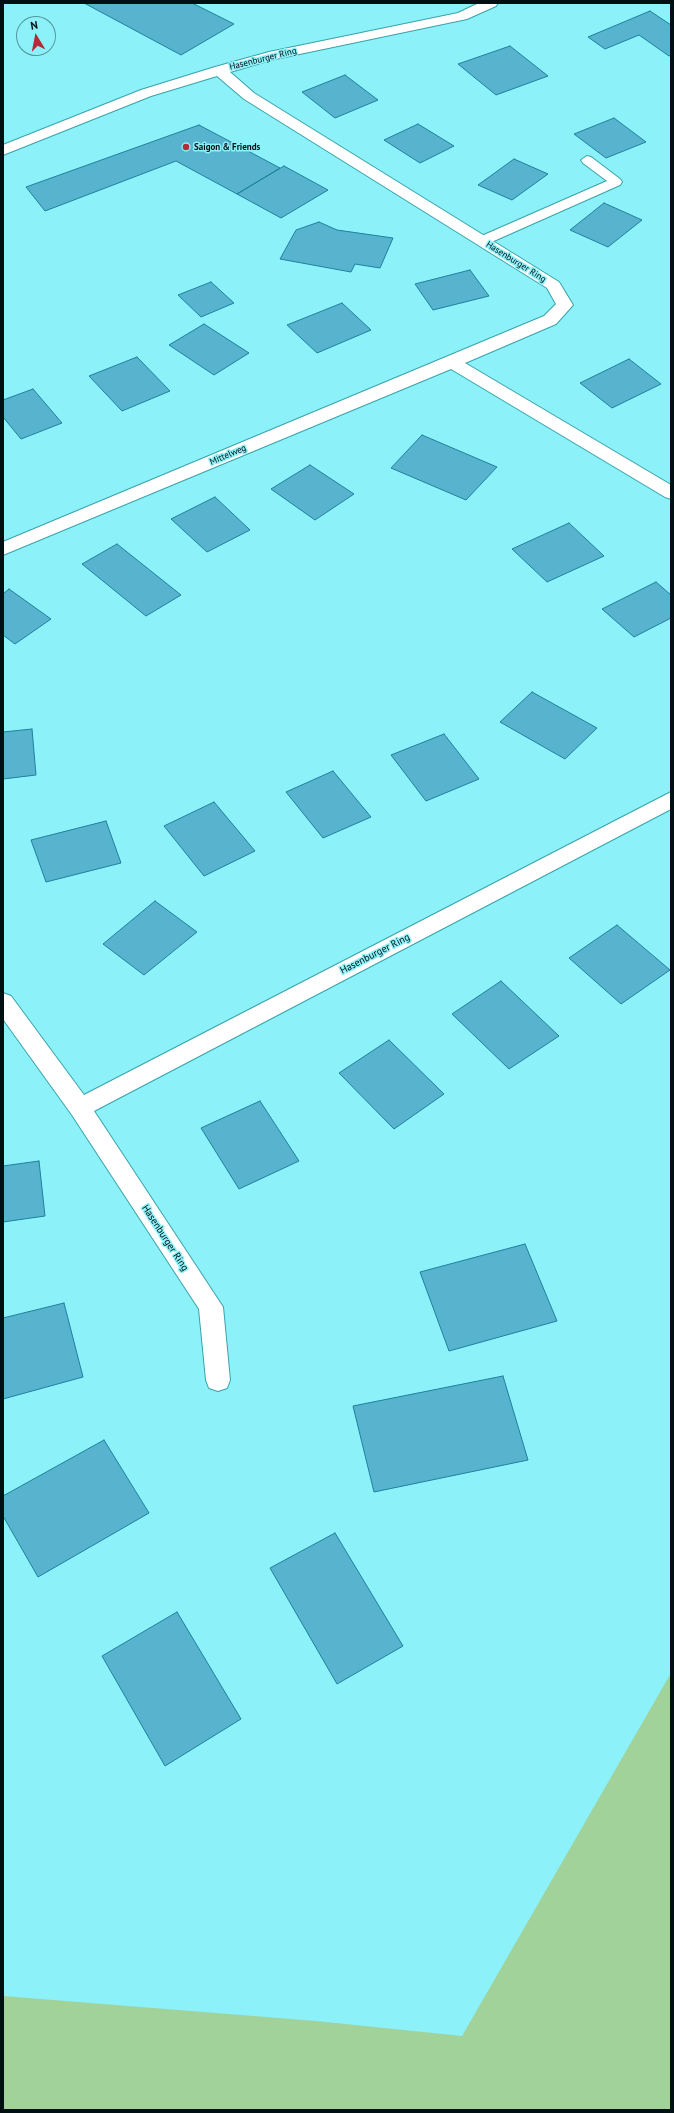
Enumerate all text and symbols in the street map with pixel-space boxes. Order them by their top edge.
north arrow [16,16,56,56]
text: N [29,18,39,33]
street label: Hasenburger Ring [228,45,298,73]
marker: Saigon & Friends [181,142,191,152]
place label: Saigon & Friends [194,142,260,152]
street label: Hasenburger Ring [484,239,548,285]
street label: Mittelweg [208,442,248,468]
street label: Hasenburger Ring [338,931,412,977]
street label: Hasenburger Ring [139,1203,191,1273]

